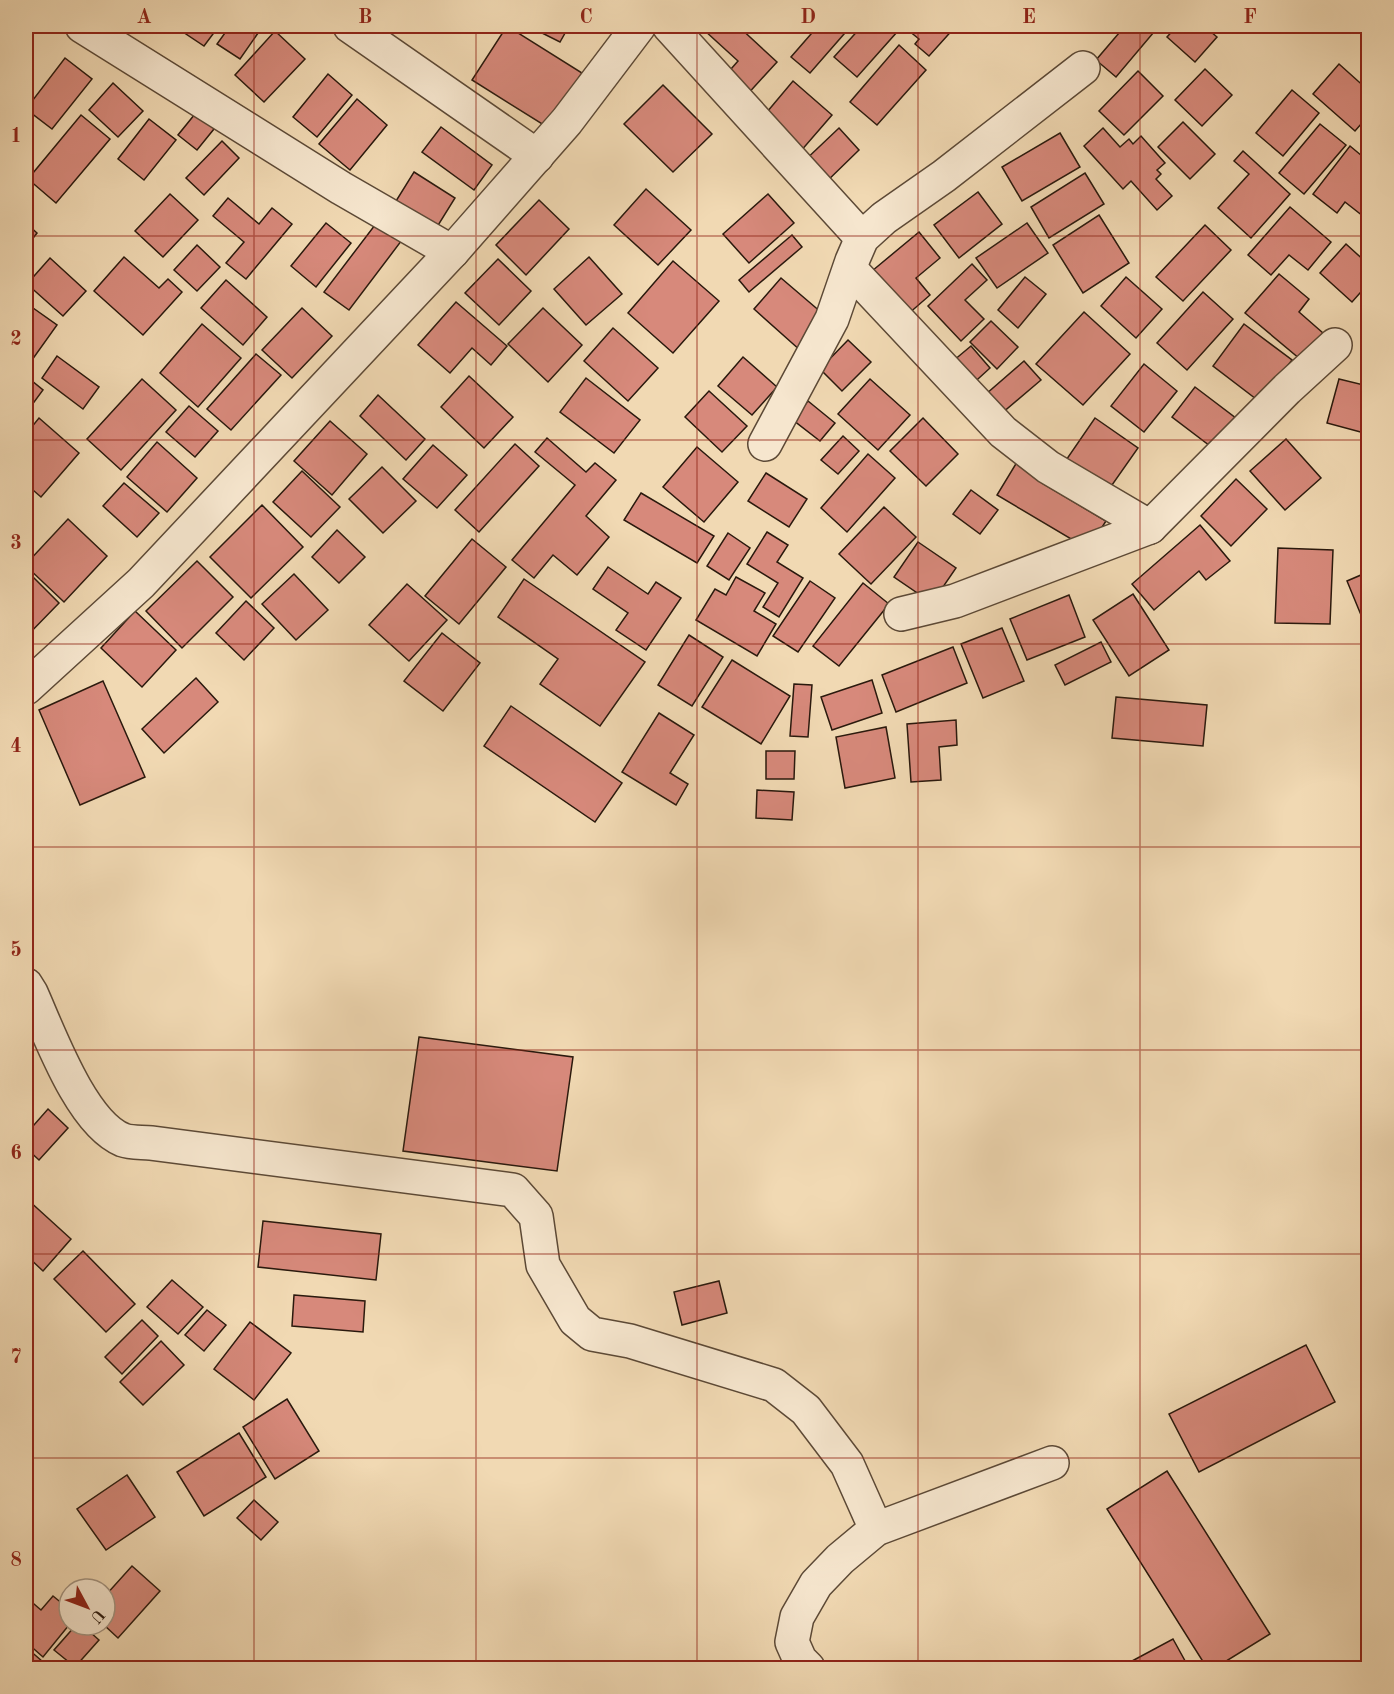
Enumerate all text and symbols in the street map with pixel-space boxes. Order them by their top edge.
text: A [136,8,152,28]
text: B [358,8,372,28]
text: C [579,8,593,28]
text: D [800,8,816,28]
text: E [1022,8,1036,28]
text: F [1243,8,1257,28]
text: 1 [10,127,22,147]
text: 2 [10,330,22,350]
text: 3 [10,534,22,554]
text: 4 [10,737,22,757]
text: 5 [10,940,22,961]
text: 6 [10,1144,22,1164]
text: 7 [10,1348,22,1368]
text: 8 [10,1551,22,1571]
north arrow [57,1577,117,1637]
text: U [86,1605,107,1626]

